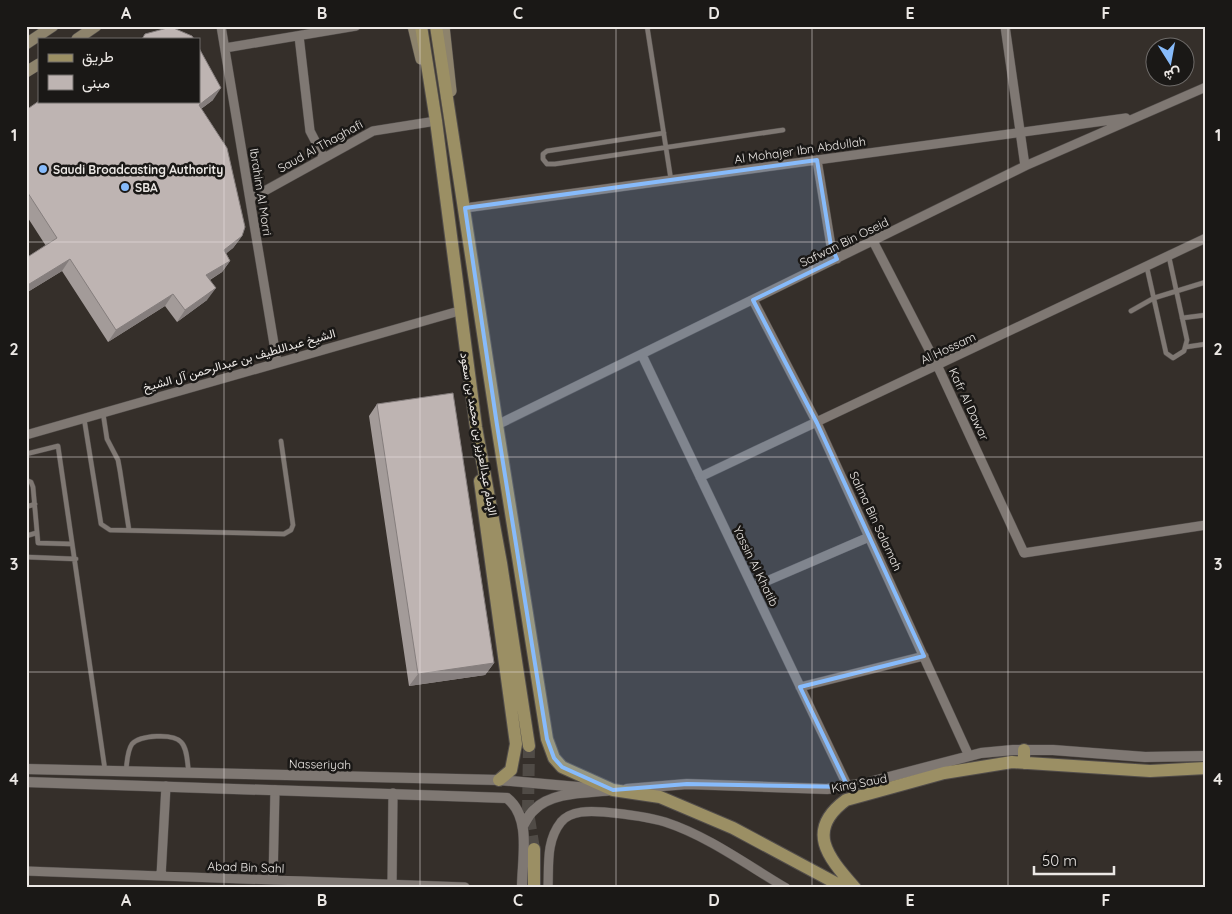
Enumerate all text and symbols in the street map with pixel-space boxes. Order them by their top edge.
text: A [121,3,132,23]
text: B [317,3,327,23]
text: C [513,3,523,23]
text: D [708,3,720,23]
text: E [905,3,915,23]
text: F [1102,3,1111,23]
legend [38,38,200,102]
north arrow [1144,38,1194,88]
text: طريق [82,47,114,67]
text: ش [1162,64,1182,85]
text: مبنى [82,73,110,93]
street label: Saud Al Thaghafi [275,116,365,176]
text: 1 [11,125,17,145]
text: 1 [1215,125,1221,145]
street label: Al Mohajer Ibn Abdullah [733,133,867,167]
street label: Ibrahim Al Morri [247,147,275,237]
place label: Saudi Broadcasting Authority [53,162,223,177]
marker: Saudi Broadcasting Authority [37,163,49,175]
place label: SBA [135,180,158,195]
marker: SBA [119,181,131,193]
street label: Safwan Bin Oseid [797,214,891,270]
street label: الشيخ عبداللطيف بن عبدالرحمن آل الشيخ [141,325,338,397]
street label: Al Hossam [918,329,978,367]
text: 2 [9,339,19,359]
text: 2 [1213,339,1223,359]
street label: الإمام عبدالعزيز بن محمد بن سعود [456,351,501,517]
street label: Kafr Al Dawar [946,365,992,443]
street label: Salma Bin Salamah [846,469,906,573]
street label: Yassin Al Khatib [730,523,782,609]
text: 3 [10,554,18,574]
text: 3 [1214,554,1222,574]
street label: Nasseriyah [289,756,351,772]
text: 4 [9,769,19,789]
text: 4 [1213,769,1223,789]
street label: King Saud [830,770,888,796]
scale bar [1034,844,1114,876]
text: 50 m [1042,851,1077,870]
street label: Abad Bin Sahl [207,858,285,876]
text: A [121,890,132,910]
text: B [317,890,327,910]
text: C [513,890,523,910]
text: D [708,890,720,910]
text: E [905,890,915,910]
text: F [1102,890,1111,910]

